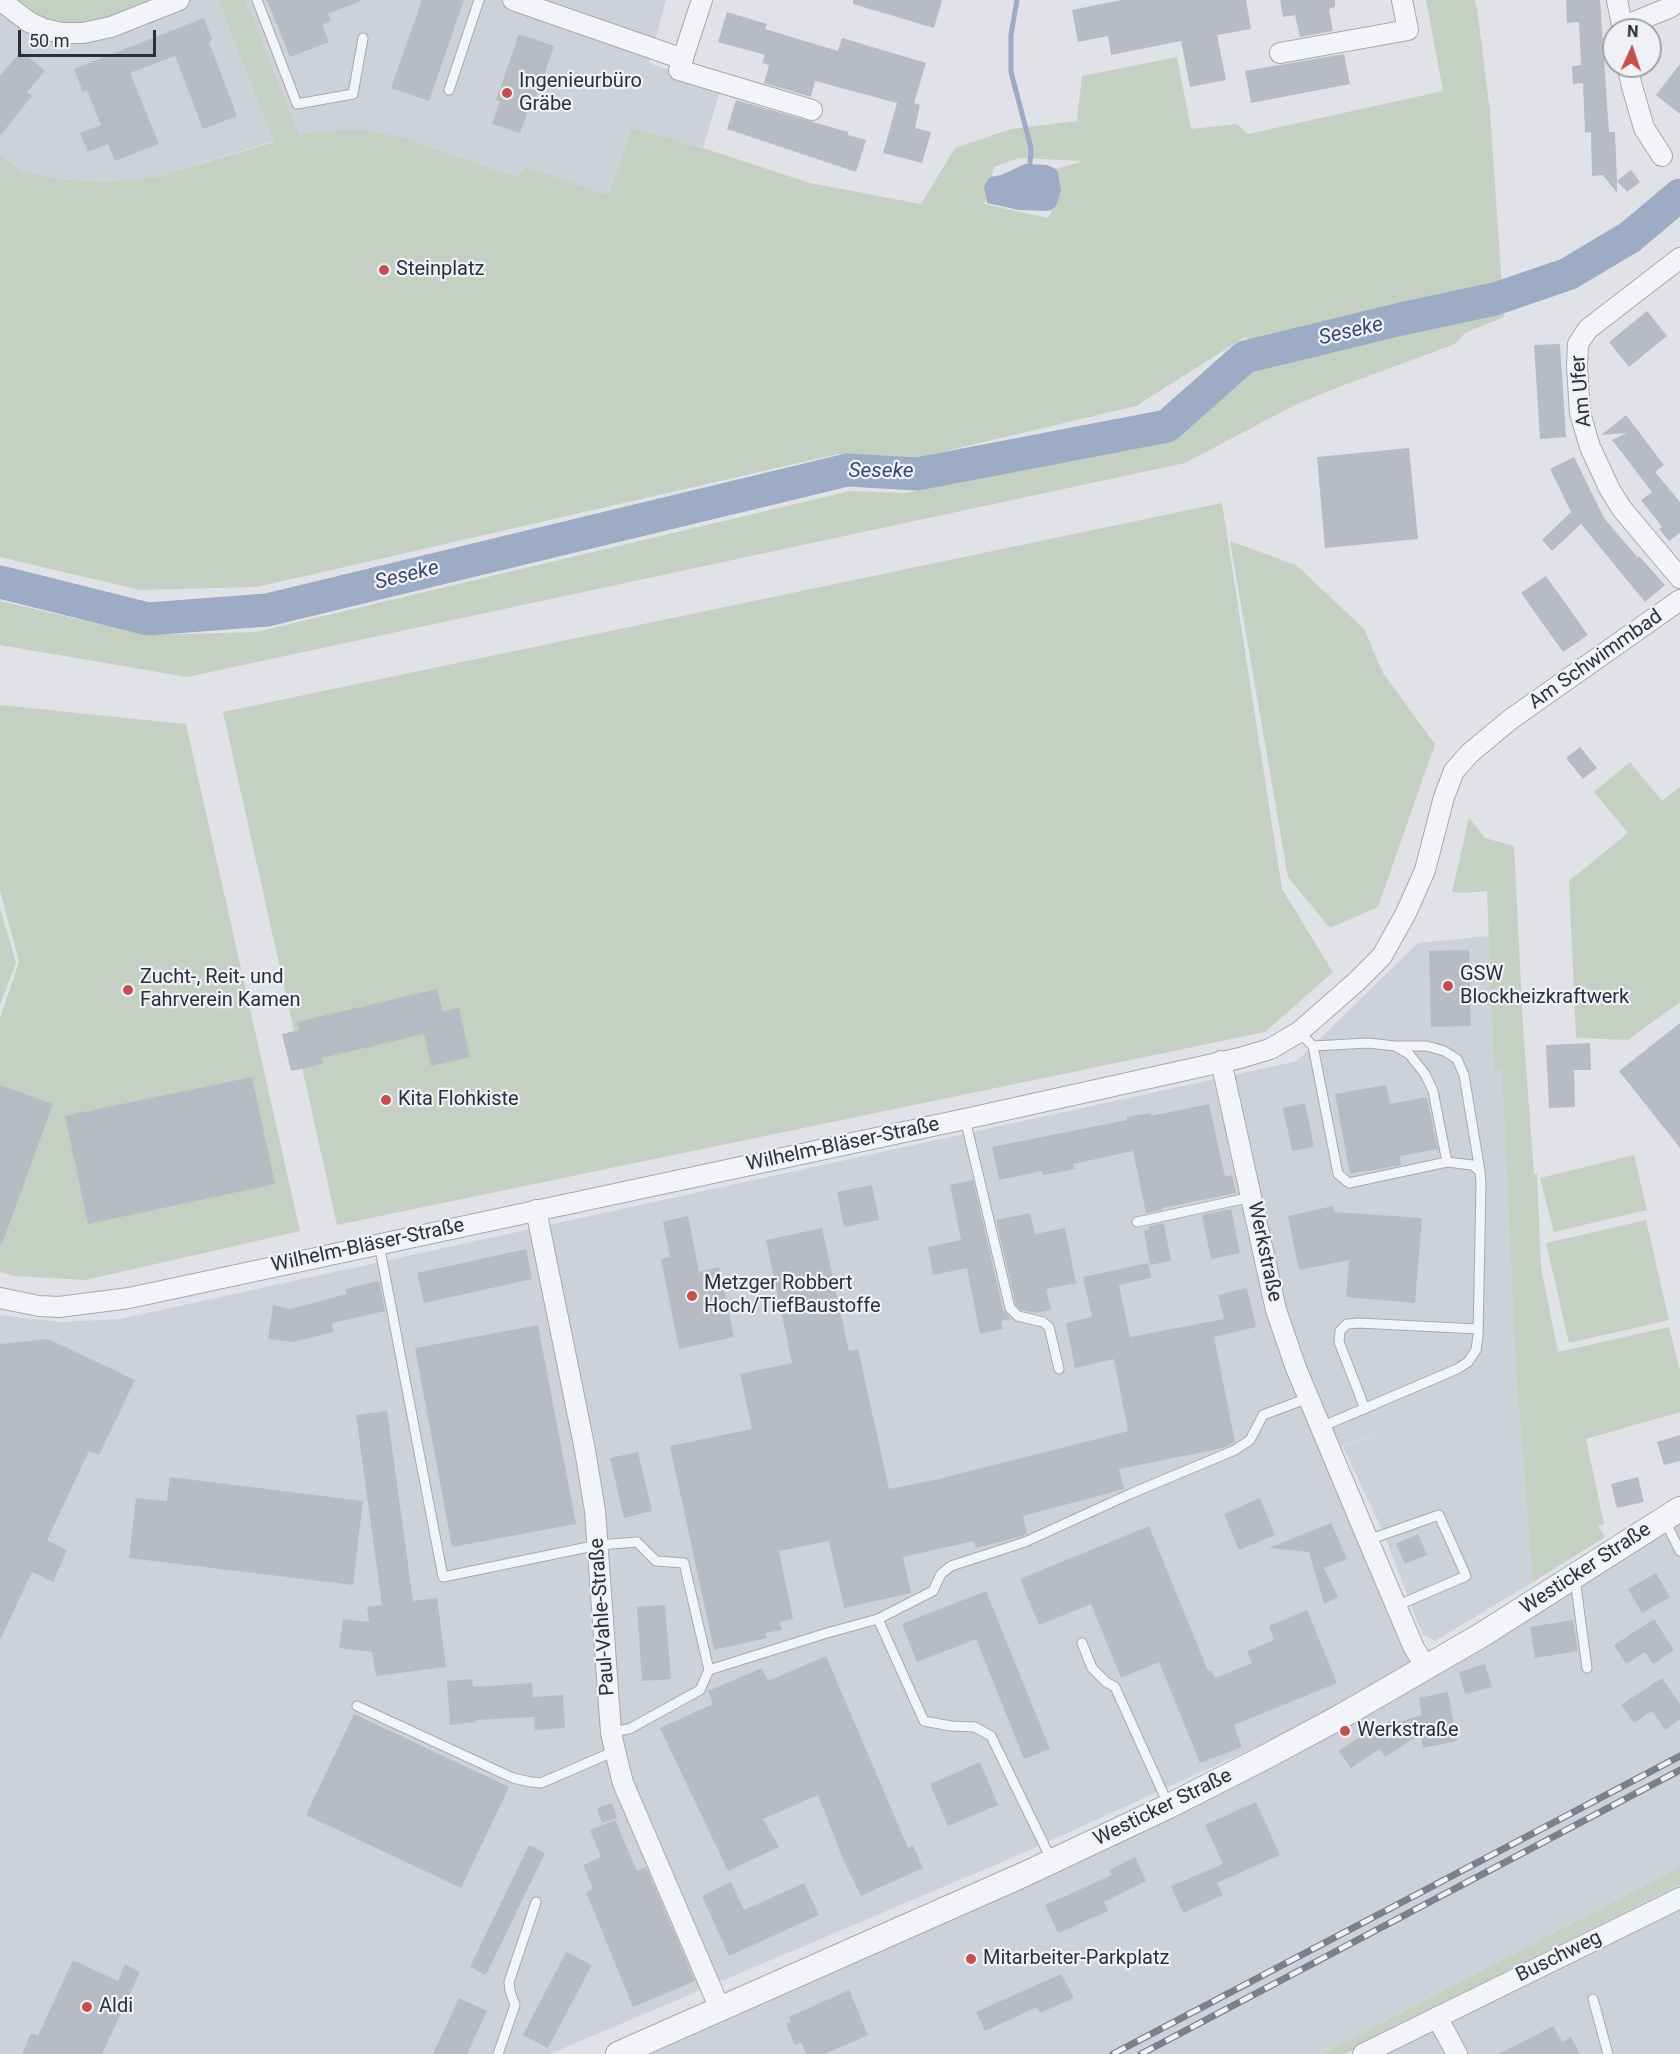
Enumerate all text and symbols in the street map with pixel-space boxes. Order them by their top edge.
scale bar [21,18,159,56]
north arrow [1602,18,1662,78]
text: N [1627,22,1639,41]
text: 50 m [29,30,69,51]
place label: Ingenieurbüro Gräbe [519,70,642,117]
marker: Ingenieurbüro Gräbe [500,86,514,100]
place label: Steinplatz [396,258,484,282]
marker: Steinplatz [377,263,391,277]
water label: Seseke [1316,312,1386,352]
street label: Am Ufer [1567,354,1597,428]
water label: Seseke [848,459,914,485]
water label: Seseke [372,556,442,596]
street label: Am Schwimmbad [1525,605,1667,715]
place label: GSW Blockheizkraftwerk [1460,963,1629,1010]
place label: Zucht-, Reit- und Fahrverein Kamen [140,966,300,1013]
marker: GSW Blockheizkraftwerk [1441,979,1455,993]
marker: Zucht-, Reit- und Fahrverein Kamen [121,983,135,997]
place label: Kita Flohkiste [398,1088,519,1112]
marker: Kita Flohkiste [379,1093,393,1107]
street label: Wilhelm-Bläser-Straße [744,1113,942,1177]
street label: Werkstraße [1242,1200,1286,1304]
street label: Wilhelm-Bläser-Straße [269,1214,467,1278]
place label: Metzger Robbert Hoch/TiefBaustoffe [704,1272,880,1319]
marker: Metzger Robbert Hoch/TiefBaustoffe [685,1289,699,1303]
street label: Westicker Straße [1516,1518,1656,1620]
street label: Paul-Vahle-Straße [586,1537,620,1697]
place label: Werkstraße [1357,1719,1459,1743]
marker: Werkstraße [1338,1724,1352,1738]
street label: Westicker Straße [1090,1764,1236,1852]
street label: Buschweg [1512,1926,1606,1988]
place label: Mitarbeiter-Parkplatz [983,1947,1169,1971]
marker: Mitarbeiter-Parkplatz [964,1952,978,1966]
place label: Aldi [99,1995,133,2019]
marker: Aldi [80,2000,94,2014]

